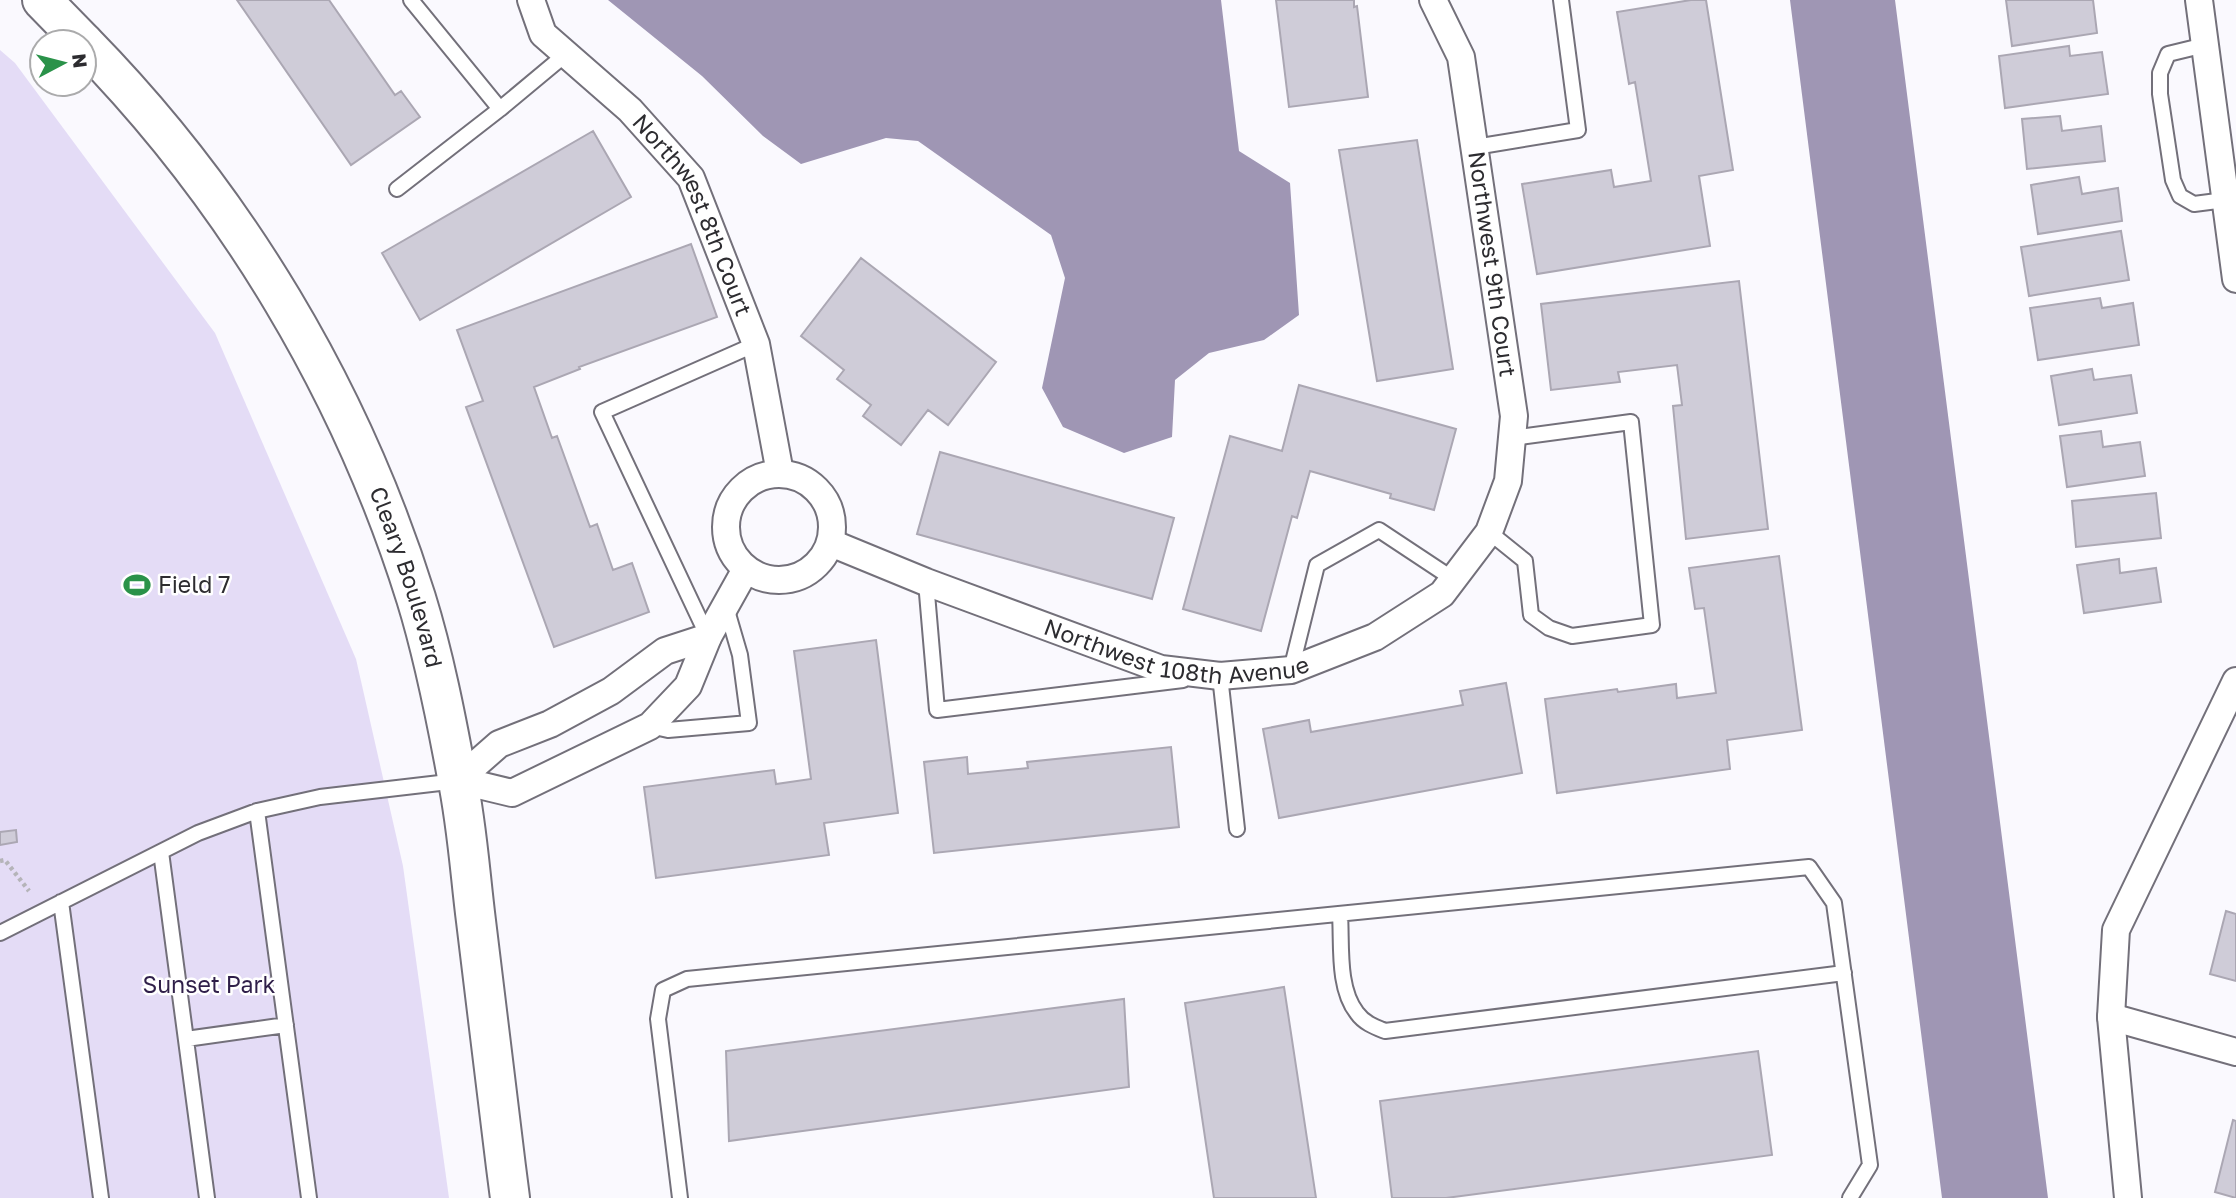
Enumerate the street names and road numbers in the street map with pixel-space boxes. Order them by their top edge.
street label: Northwest 8th Court [627,108,759,320]
street label: Northwest 9th Court [1463,149,1523,379]
street label: Cleary Boulevard [364,482,449,670]
street label: Northwest 108th Avenue [1041,612,1313,689]

